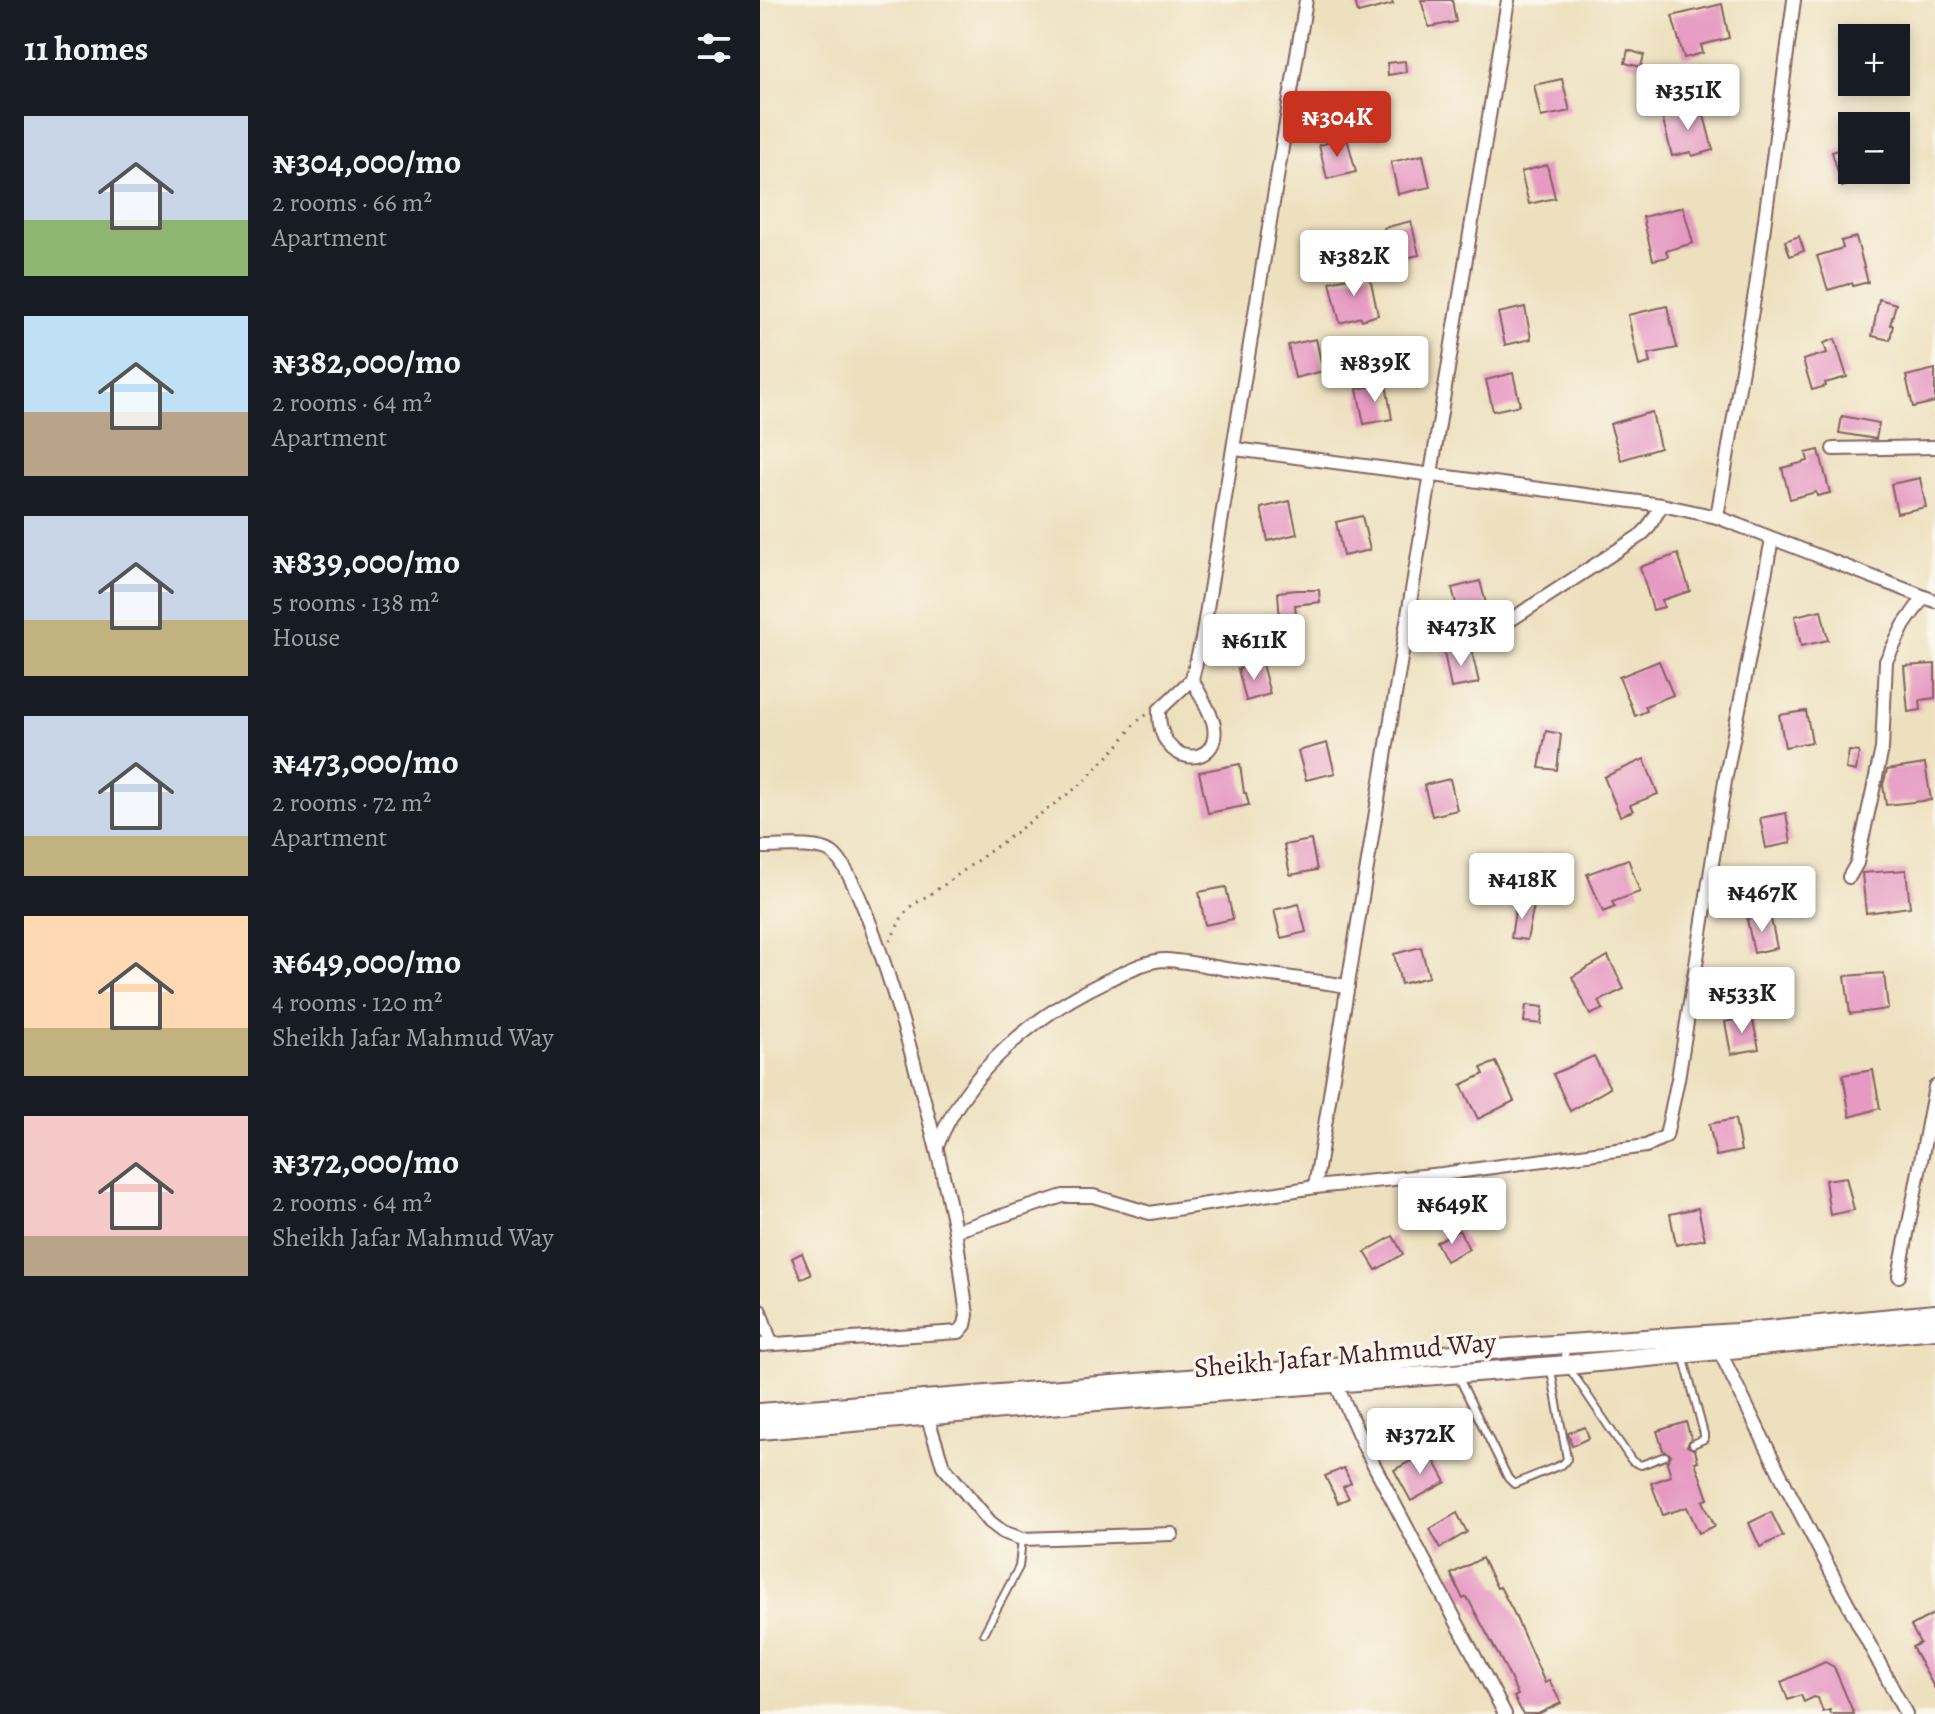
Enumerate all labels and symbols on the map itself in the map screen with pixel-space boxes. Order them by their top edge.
pin: ₦351K [1632,64,1744,132]
pin: ₦304K [1281,91,1393,159]
pin: ₦382K [1298,230,1410,298]
pin: ₦839K [1319,336,1431,404]
pin: ₦473K [1405,600,1517,668]
pin: ₦611K [1198,614,1310,682]
pin: ₦418K [1466,853,1578,921]
pin: ₦467K [1706,866,1818,934]
pin: ₦533K [1686,967,1798,1035]
pin: ₦649K [1396,1178,1508,1246]
street label: Sheikh Jafar Mahmud Way [1192,1323,1498,1387]
pin: ₦372K [1364,1408,1476,1476]

